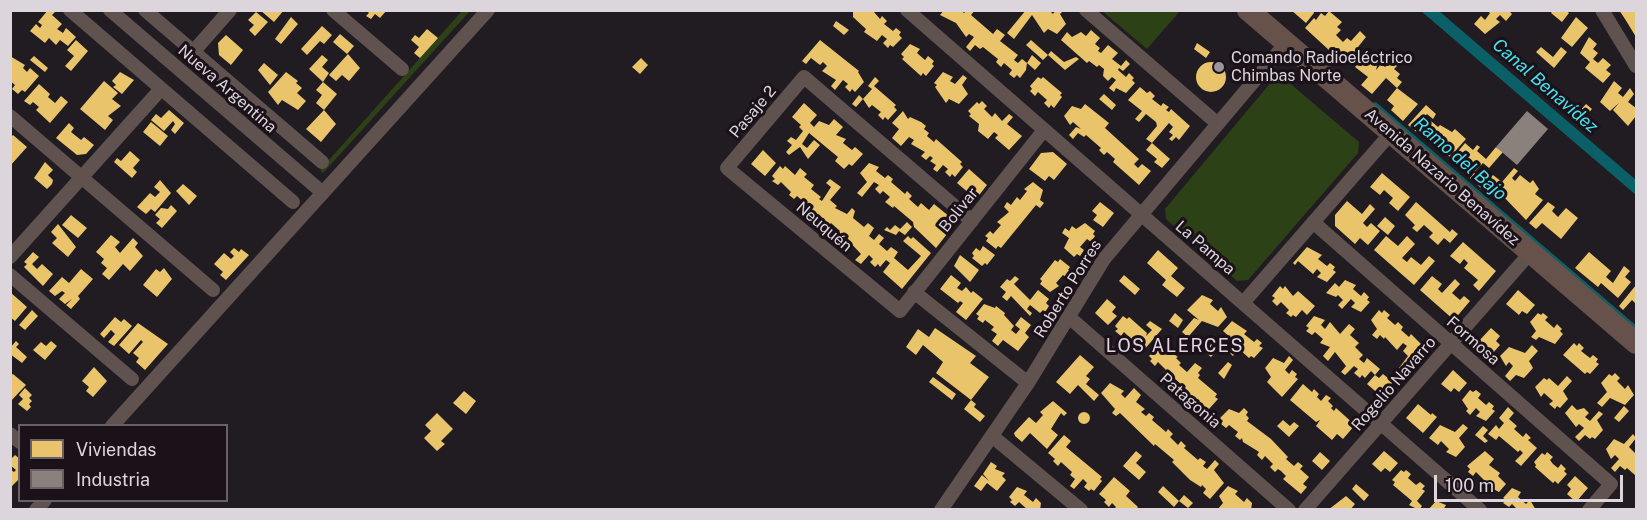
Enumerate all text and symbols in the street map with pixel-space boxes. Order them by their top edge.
water label: Canal Benavídez [1488,34,1602,138]
street label: Nueva Argentina [174,41,280,137]
place label: Comando Radioeléctrico Chimbas Norte [1231,48,1413,86]
marker: Comando Radioeléctrico Chimbas Norte [1212,60,1226,74]
street label: Pasaje 2 [726,82,780,142]
street label: Avenida Nazario Benavídez [1361,104,1523,250]
water label: Ramo del Bajo [1409,113,1511,205]
street label: Bolivar [935,184,983,236]
street label: Neuquén [792,198,856,256]
street label: La Pampa [1171,217,1239,279]
street label: Roberto Porres [1030,237,1106,341]
street label: Formosa [1442,313,1504,369]
street label: Rogelio Navarro [1348,333,1440,435]
district label: LOS ALERCES [1106,335,1244,357]
street label: Patagonia [1156,369,1224,433]
legend [18,424,228,502]
text: Viviendas [76,439,156,460]
scale bar [1437,463,1626,501]
text: Industria [76,469,150,490]
text: 100 m [1445,475,1494,496]

